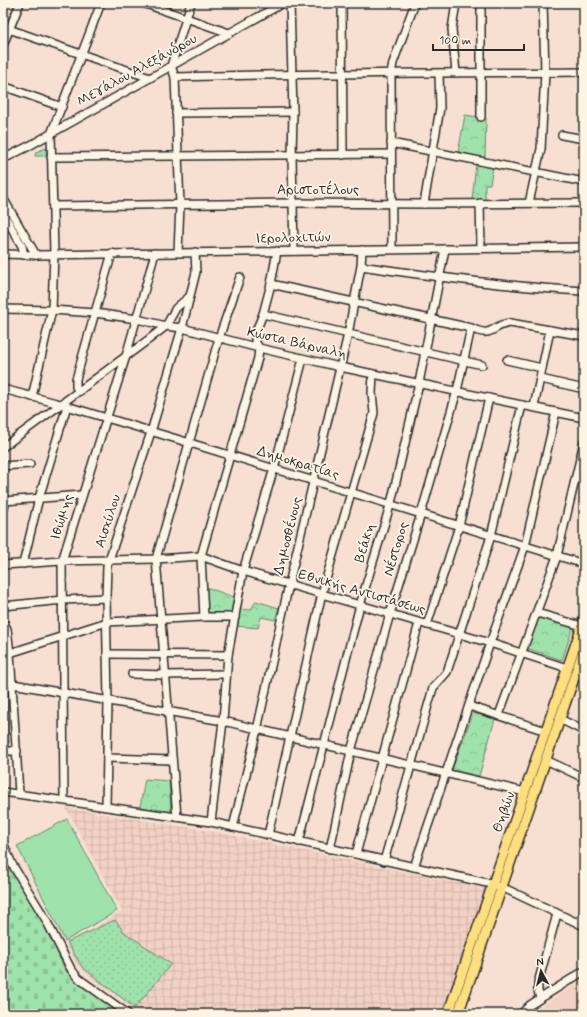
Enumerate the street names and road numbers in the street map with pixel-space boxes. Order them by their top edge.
street label: Μεγάλου Αλεξάνδρου [74,29,200,111]
street label: Αριστοτέλους [277,180,359,199]
street label: Ιερολοχιτών [255,228,331,248]
street label: Κώστα Βάρναλη [245,323,349,363]
street label: Δημοκρατίας [255,442,341,484]
street label: Ιθώμης [47,492,77,542]
street label: Αισχύλου [91,492,125,550]
street label: Δημοσθένους [269,495,306,577]
street label: Νέστορος [378,519,413,578]
street label: Βεάκη [351,521,379,565]
street label: Εθνικής Αντιστάσεως [296,565,428,619]
street label: Θηβών [489,789,519,835]

